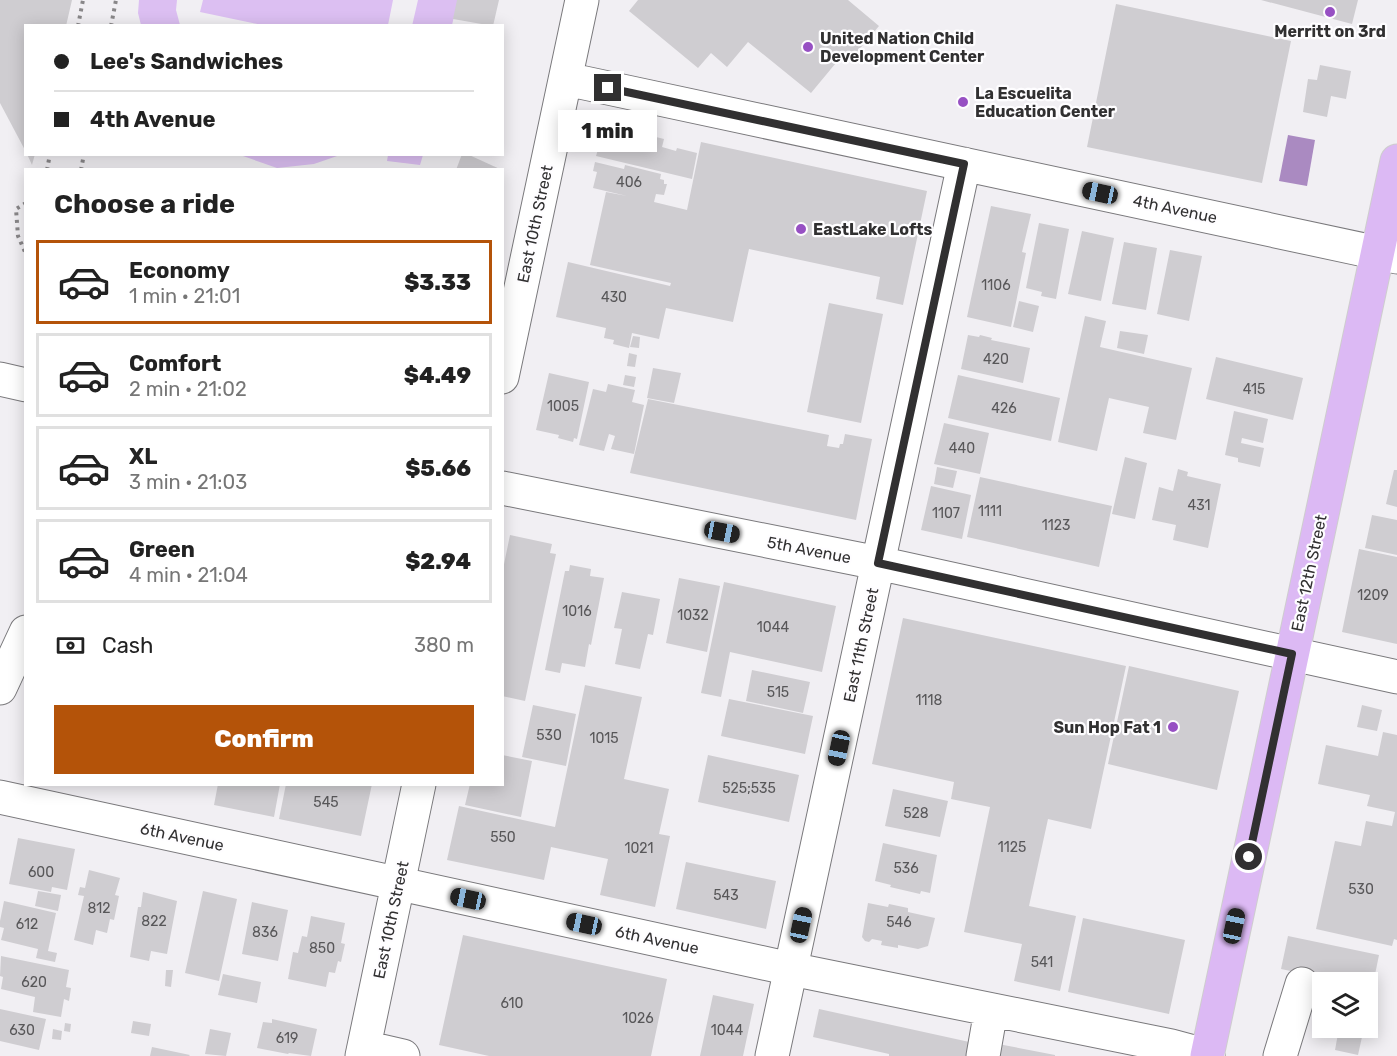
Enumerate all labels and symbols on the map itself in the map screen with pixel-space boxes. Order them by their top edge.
marker: Merritt on 3rd [1323,5,1337,19]
place label: Merritt on 3rd [1274,22,1386,41]
place label: United Nation Child Development Center [820,29,985,66]
marker: United Nation Child Development Center [801,40,815,54]
route end [594,74,621,101]
place label: La Escuelita Education Center [975,84,1116,121]
marker: La Escuelita Education Center [956,95,970,109]
callout: 1 min [558,109,658,151]
street label: East 10th Street [513,163,557,285]
house number: 406 [616,174,642,191]
car [1081,180,1119,206]
street label: 4th Avenue [1131,191,1219,227]
place label: EastLake Lofts [813,220,933,239]
marker: EastLake Lofts [794,222,808,236]
house number: 1106 [981,277,1011,294]
house number: 430 [601,289,627,306]
house number: 420 [983,351,1009,368]
house number: 415 [1243,381,1265,398]
house number: 1005 [547,398,579,415]
house number: 426 [991,400,1017,417]
house number: 440 [949,440,975,457]
house number: 431 [1188,497,1210,514]
house number: 1111 [978,503,1002,520]
house number: 1107 [932,505,960,522]
street label: East 12th Street [1287,513,1331,633]
house number: 1123 [1042,517,1070,534]
car [703,520,741,544]
street label: 5th Avenue [765,533,853,567]
street label: East 11th Street [840,586,882,704]
house number: 1209 [1357,587,1389,604]
house number: 1016 [562,603,592,620]
house number: 1032 [677,607,709,624]
house number: 1044 [757,619,789,636]
house number: 515 [767,684,789,701]
house number: 1118 [916,692,943,709]
place label: Sun Hop Fat 1 [1053,718,1161,737]
marker: Sun Hop Fat 1 [1166,720,1180,734]
house number: 530 [536,727,562,744]
car [826,729,852,767]
house number: 1015 [589,730,619,747]
house number: 525;535 [722,780,776,797]
house number: 545 [313,794,339,811]
house number: 528 [903,805,929,822]
street label: 6th Avenue [138,819,226,855]
house number: 550 [490,829,516,846]
house number: 1125 [998,839,1026,856]
house number: 1021 [624,840,654,857]
route start [1235,843,1262,870]
street label: East 10th Street [369,859,413,981]
house number: 536 [893,860,919,877]
house number: 600 [28,864,54,881]
house number: 530 [1348,881,1374,898]
car [449,886,487,912]
house number: 543 [713,887,739,904]
house number: 812 [87,900,111,917]
car [788,906,814,944]
car [1221,907,1247,945]
car [565,911,603,937]
house number: 822 [141,913,167,930]
house number: 546 [886,914,912,931]
house number: 612 [16,916,38,933]
street label: 6th Avenue [613,922,701,958]
house number: 836 [252,924,278,941]
house number: 850 [309,940,335,957]
house number: 541 [1031,954,1053,971]
house number: 620 [21,974,47,991]
house number: 610 [501,995,524,1012]
house number: 1026 [622,1010,654,1027]
house number: 630 [9,1022,35,1039]
house number: 1044 [711,1022,743,1039]
house number: 619 [276,1030,298,1047]

